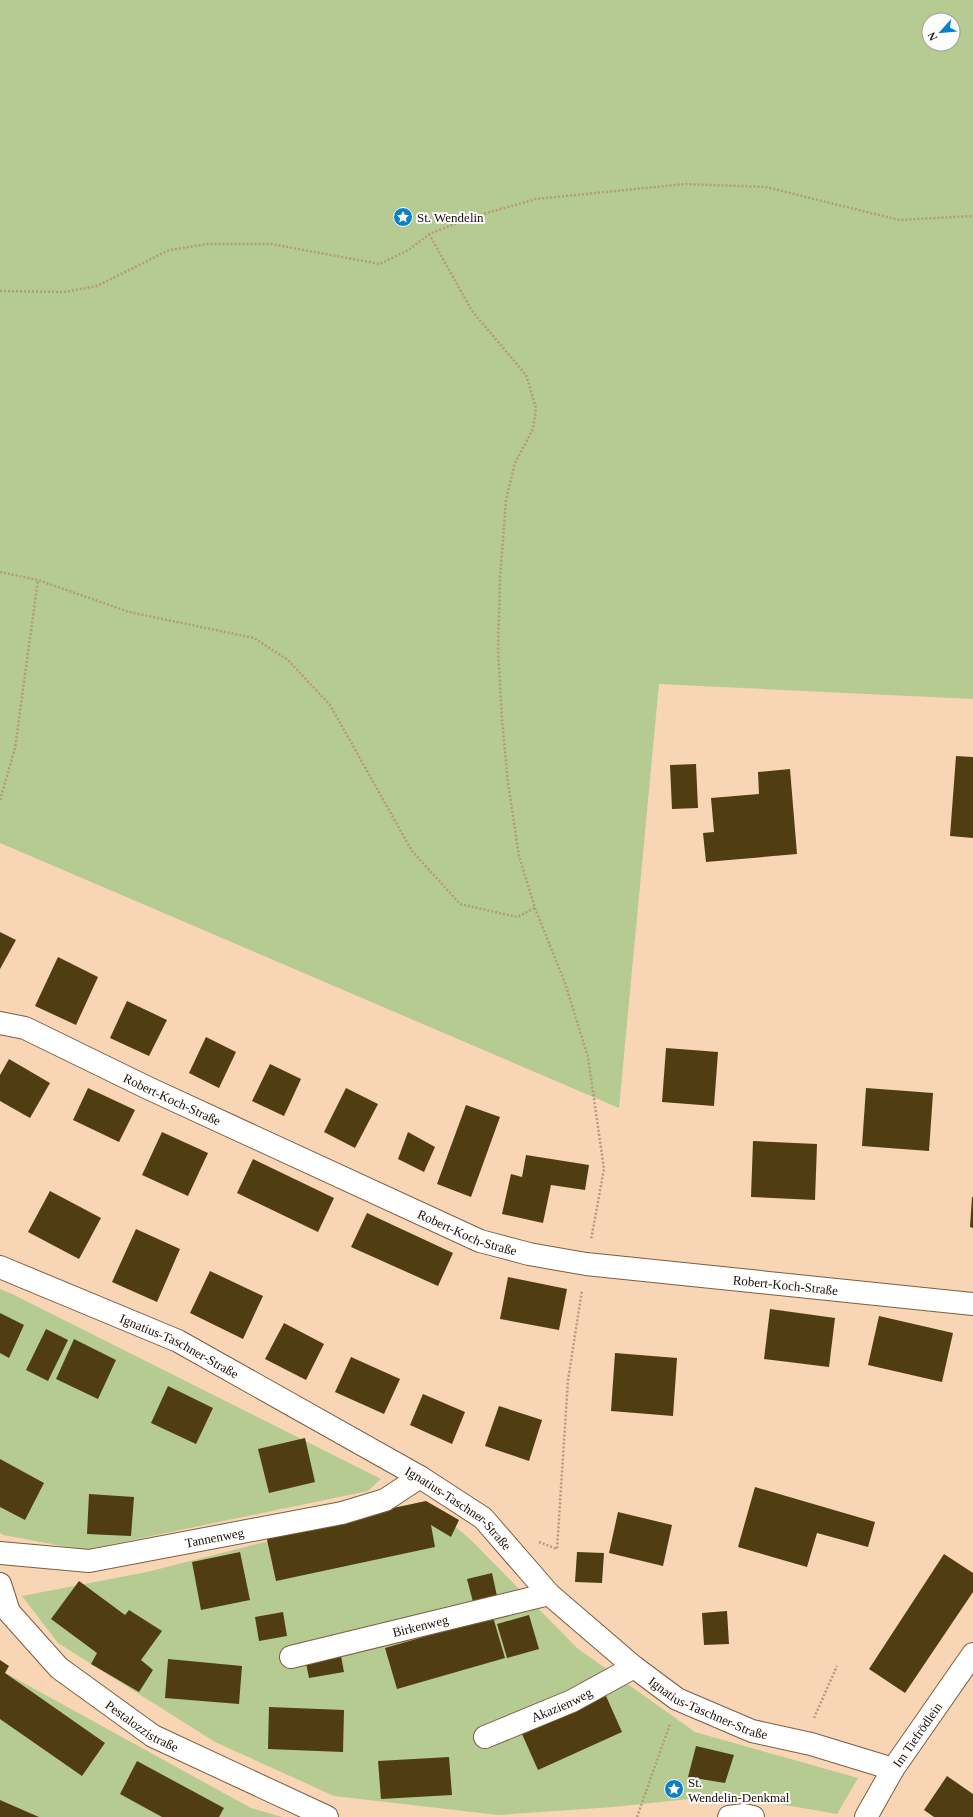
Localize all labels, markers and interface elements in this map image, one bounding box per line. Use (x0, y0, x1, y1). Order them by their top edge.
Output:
north arrow (921, 12, 961, 52)
text: N (925, 30, 939, 43)
place icon: St. Wendelin (392, 206, 414, 228)
place label: St. Wendelin (417, 210, 484, 225)
street label: Robert-Koch-Straße (121, 1070, 223, 1128)
street label: Robert-Koch-Straße (415, 1206, 519, 1258)
street label: Robert-Koch-Straße (732, 1272, 839, 1298)
street label: Ignatius-Taschner-Straße (118, 1310, 242, 1381)
street label: Ignatius-Taschner-Straße (403, 1463, 515, 1553)
street label: Tannenweg (184, 1524, 246, 1550)
street label: Birkenweg (391, 1611, 450, 1640)
street label: Ignatius-Taschner-Straße (646, 1673, 769, 1742)
street label: Akazienweg (529, 1684, 595, 1725)
street label: Pestalozzistraße (103, 1697, 181, 1754)
street label: Im Tiefrödlein (889, 1699, 945, 1770)
place label: St. Wendelin-Denkmal (688, 1775, 790, 1805)
place icon: St. Wendelin-Denkmal (663, 1778, 685, 1800)

